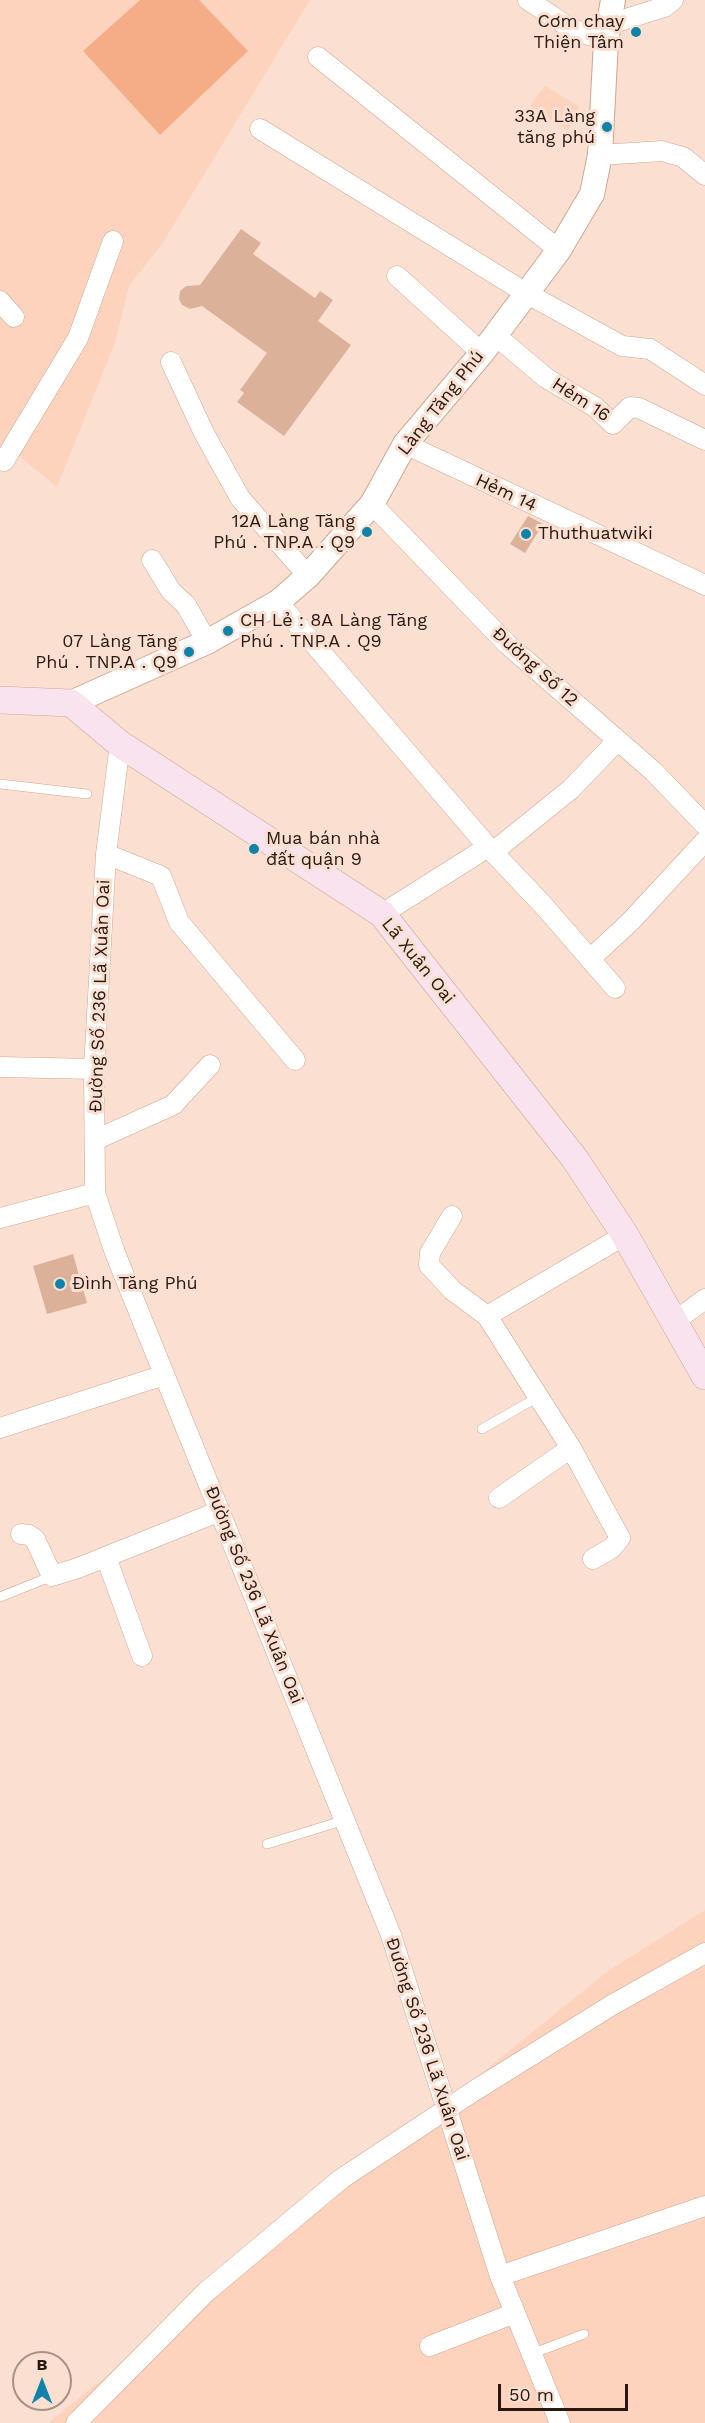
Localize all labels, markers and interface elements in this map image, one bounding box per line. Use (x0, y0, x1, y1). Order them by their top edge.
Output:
place label: Cơm chay Thiện Tâm (533, 11, 624, 54)
marker: Cơm chay Thiện Tâm (629, 25, 643, 39)
place label: 33A Làng tăng phú (514, 106, 595, 148)
marker: 33A Làng tăng phú (600, 120, 614, 134)
street label: Làng Tăng Phú (393, 346, 489, 460)
street label: Hẻm 16 (548, 373, 614, 427)
street label: Hẻm 14 (472, 470, 540, 516)
place label: 12A Làng Tăng Phú . TNP.A . Q9 (213, 511, 355, 554)
place label: Thuthuatwiki (538, 523, 653, 545)
marker: 12A Làng Tăng Phú . TNP.A . Q9 (360, 525, 374, 539)
marker: Thuthuatwiki (519, 527, 533, 541)
place label: CH Lẻ : 8A Làng Tăng Phú . TNP.A . Q9 (240, 610, 427, 652)
street label: Đường Số 12 (488, 623, 582, 711)
marker: CH Lẻ : 8A Làng Tăng Phú . TNP.A . Q9 (221, 624, 235, 638)
place label: 07 Làng Tăng Phú . TNP.A . Q9 (35, 631, 177, 674)
marker: 07 Làng Tăng Phú . TNP.A . Q9 (182, 645, 196, 659)
place label: Mua bán nhà đất quận 9 (266, 828, 380, 870)
marker: Mua bán nhà đất quận 9 (247, 842, 261, 856)
street label: Đường Số 236 Lã Xuân Oai (85, 879, 115, 1113)
street label: Lã Xuân Oai (377, 914, 459, 1008)
place label: Đình Tăng Phú (72, 1273, 198, 1295)
marker: Đình Tăng Phú (53, 1277, 67, 1291)
street label: Đường Số 236 Lã Xuân Oai (200, 1483, 308, 1707)
street label: Đường Số 236 Lã Xuân Oai (381, 1935, 473, 2163)
north arrow (12, 2351, 72, 2411)
text: B (37, 2355, 47, 2374)
scale bar (501, 2372, 632, 2410)
text: 50 m (509, 2384, 554, 2405)

